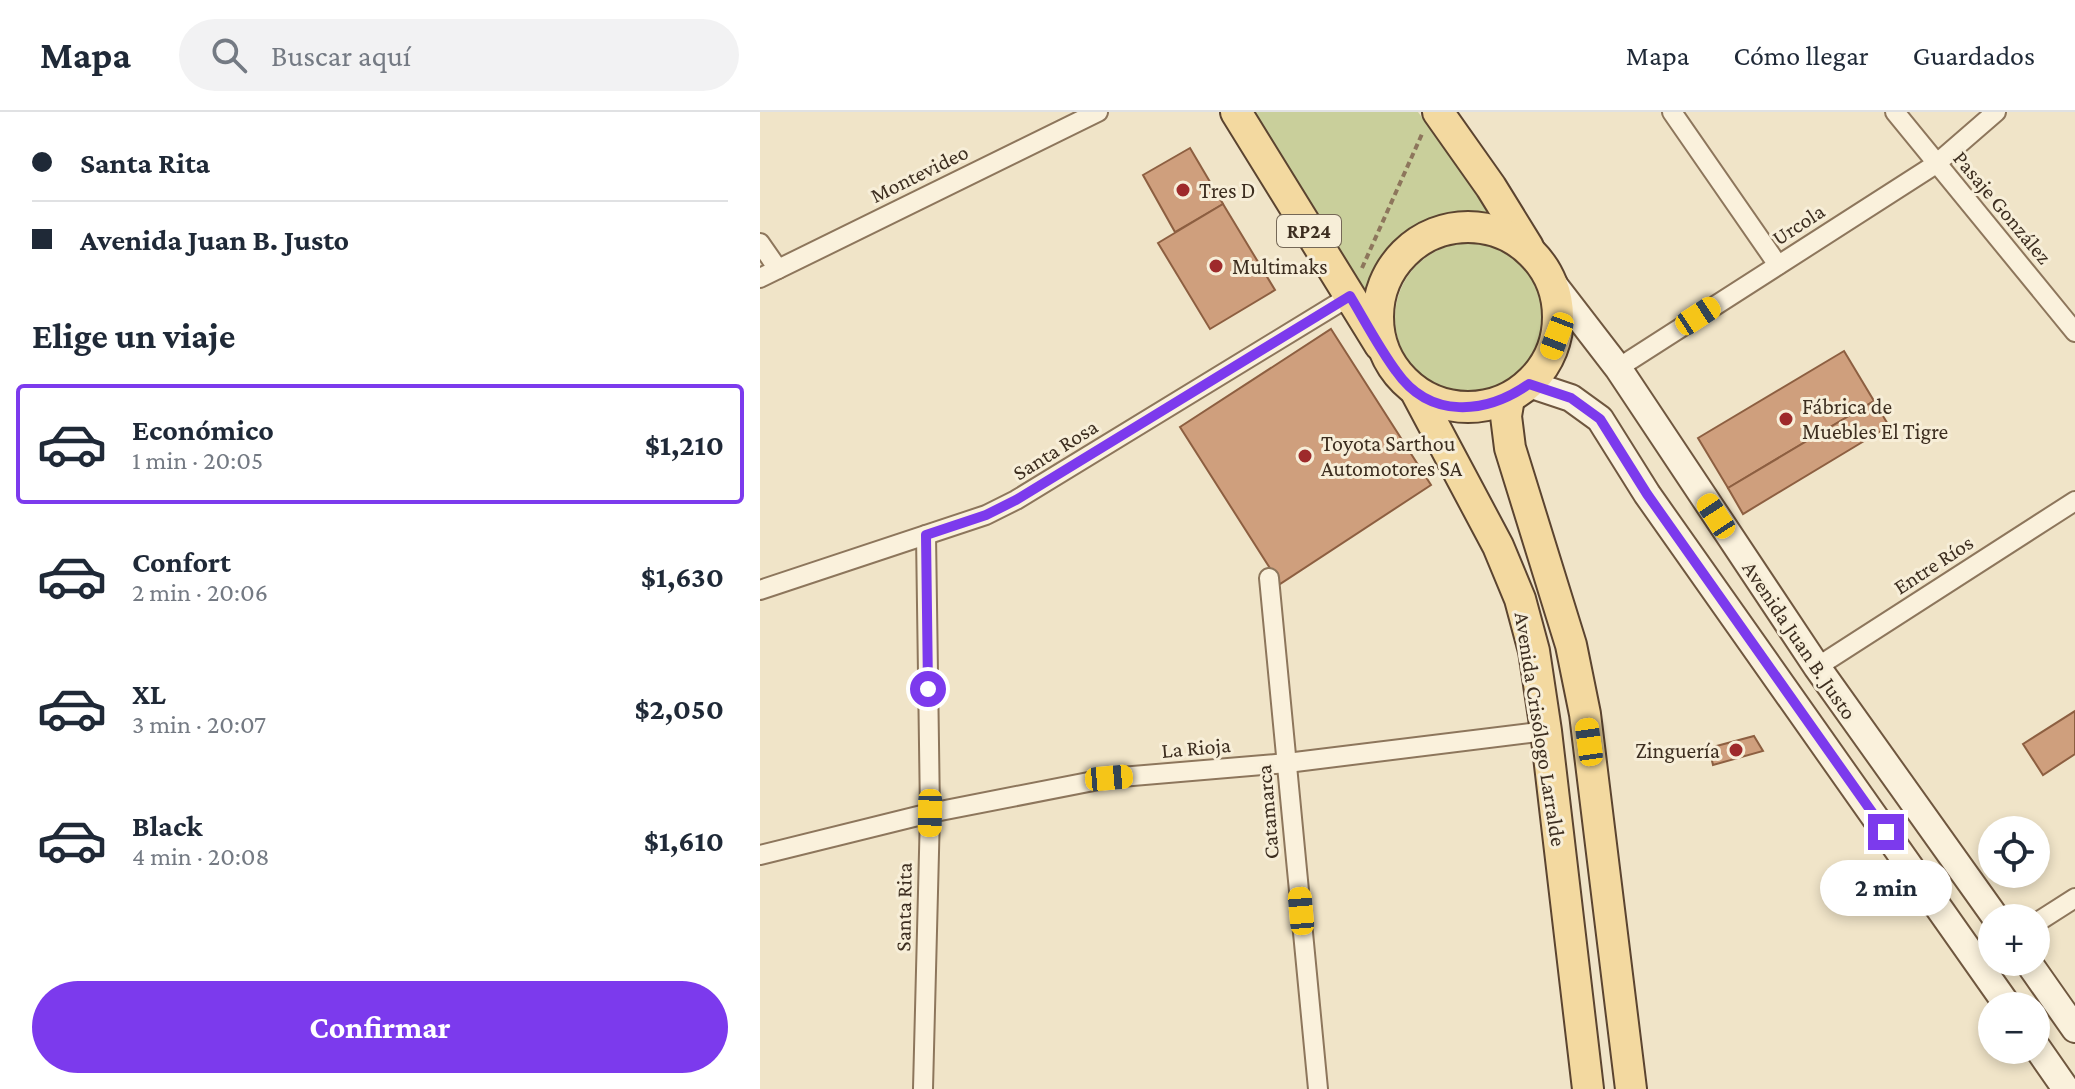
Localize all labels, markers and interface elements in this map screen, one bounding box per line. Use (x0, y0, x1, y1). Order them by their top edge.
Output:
search box (179, 19, 739, 91)
icon: search (207, 33, 251, 77)
text: Mapa (40, 34, 131, 76)
text: Buscar aquí (271, 39, 411, 72)
text: Mapa (1626, 40, 1690, 71)
text: Cómo llegar (1734, 40, 1869, 71)
text: Guardados (1913, 40, 2035, 71)
street label: Montevideo (866, 139, 972, 208)
text: Santa Rita (80, 146, 210, 179)
street label: Pasaje González (1948, 146, 2057, 269)
place label: Tres D (1199, 178, 1255, 203)
marker: Tres D (1174, 181, 1192, 199)
street label: Urcola (1767, 198, 1829, 251)
road number: RP24 (1277, 215, 1341, 247)
text: Avenida Juan B. Justo (80, 223, 349, 256)
place label: Multimaks (1232, 254, 1328, 279)
marker: Multimaks (1207, 257, 1225, 275)
car (1671, 293, 1725, 339)
car (1537, 309, 1577, 363)
text: Elige un viaje (32, 316, 235, 356)
place label: Fábrica de Muebles El Tigre (1802, 394, 1948, 444)
icon: car (36, 408, 108, 480)
marker: Fábrica de Muebles El Tigre (1777, 410, 1795, 428)
text: Económico (132, 413, 274, 446)
street label: Santa Rosa (1008, 414, 1102, 485)
text: $1,210 (645, 428, 724, 461)
place label: Toyota Sarthou Automotores SA (1321, 431, 1463, 481)
text: 1 min · 20:05 (132, 446, 263, 475)
marker: Toyota Sarthou Automotores SA (1296, 447, 1314, 465)
car (1693, 489, 1739, 543)
street label: Entre Ríos (1889, 530, 1978, 599)
icon: car (36, 540, 108, 612)
text: Confort (132, 545, 231, 578)
street label: Avenida Juan B. Justo (1737, 556, 1862, 724)
text: $1,630 (641, 560, 724, 593)
text: 2 min · 20:06 (132, 578, 268, 607)
street label: Avenida Crisólogo Larralde (1510, 610, 1571, 848)
route start (910, 671, 946, 707)
icon: car (36, 672, 108, 744)
text: XL (132, 677, 166, 710)
text: $2,050 (634, 692, 724, 725)
text: 3 min · 20:07 (132, 710, 266, 739)
car (1574, 717, 1604, 767)
street label: La Rioja (1160, 732, 1232, 763)
place label: Zinguería (1635, 738, 1720, 763)
marker: Zinguería (1727, 741, 1745, 759)
car (1084, 764, 1134, 792)
street label: Catamarca (1251, 764, 1284, 860)
car (918, 789, 942, 837)
icon: car (36, 804, 108, 876)
text: Black (132, 809, 203, 842)
route end (1868, 814, 1904, 850)
map controls (1978, 816, 2050, 1064)
button: locate (1978, 816, 2050, 888)
text: $1,610 (644, 824, 724, 857)
text: 4 min · 20:08 (132, 842, 270, 871)
callout: 2 min (1820, 860, 1952, 916)
street label: Santa Rita (890, 862, 917, 952)
text: 2 min (1855, 873, 1917, 902)
car (1287, 886, 1315, 936)
button: + (1978, 904, 2050, 976)
button: Confirmar (32, 981, 728, 1073)
button: − (1978, 992, 2050, 1064)

